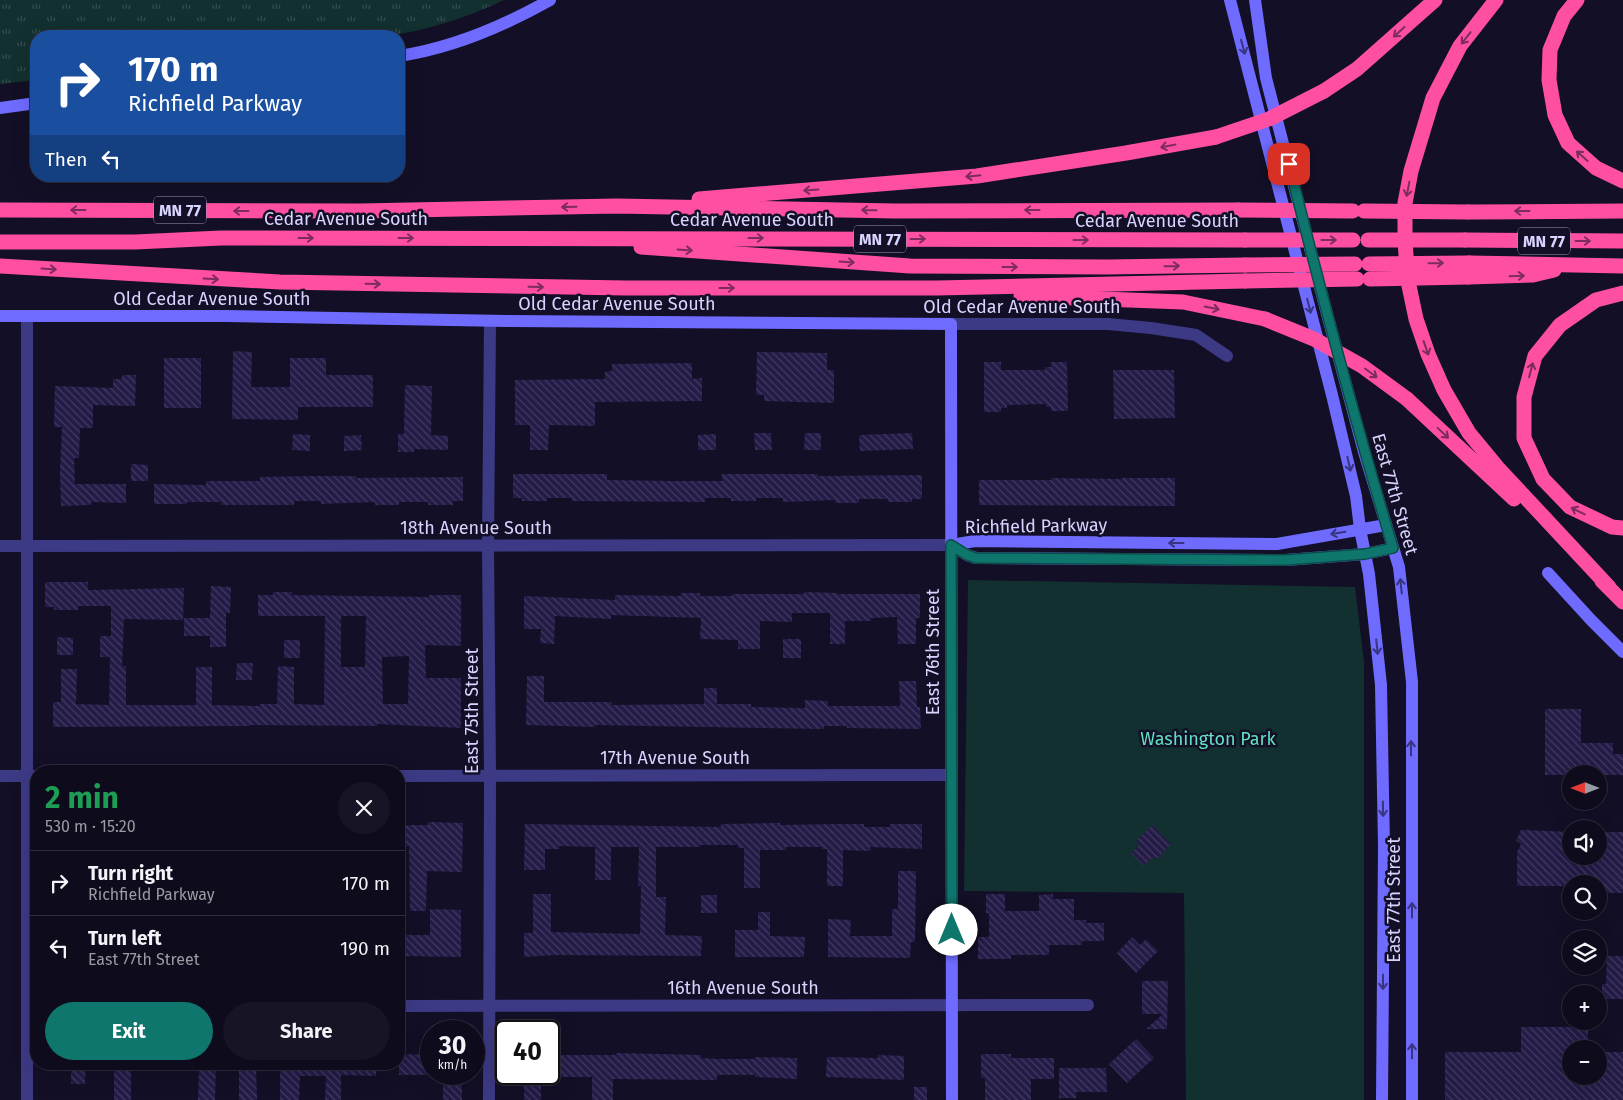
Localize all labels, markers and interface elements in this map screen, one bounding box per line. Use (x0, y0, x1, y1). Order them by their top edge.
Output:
one-way arrow (1392, 27, 1405, 38)
one-way arrow (1461, 32, 1472, 45)
one-way arrow (1238, 39, 1248, 55)
text: 170 m (128, 48, 219, 90)
icon: right (45, 50, 110, 115)
text: Richfield Parkway (128, 90, 302, 117)
one-way arrow (1160, 141, 1176, 151)
pin (1268, 143, 1310, 185)
icon: left (97, 145, 125, 173)
text: Then (45, 148, 87, 171)
icon: arrive (1275, 150, 1303, 178)
one-way arrow (1575, 150, 1588, 161)
one-way arrow (965, 171, 981, 181)
one-way arrow (1402, 180, 1412, 196)
one-way arrow (803, 186, 819, 195)
road number: MN 77 (154, 196, 206, 224)
one-way arrow (561, 202, 577, 212)
one-way arrow (71, 205, 87, 215)
one-way arrow (861, 205, 878, 215)
one-way arrow (1024, 205, 1040, 215)
one-way arrow (233, 206, 250, 216)
one-way arrow (1514, 206, 1530, 216)
street label: Cedar Avenue South (264, 208, 428, 230)
street label: Cedar Avenue South (670, 209, 834, 231)
street label: Cedar Avenue South (1075, 210, 1239, 232)
road number: MN 77 (854, 225, 906, 252)
road number: MN 77 (1518, 228, 1570, 255)
one-way arrow (298, 233, 314, 243)
one-way arrow (398, 233, 414, 243)
one-way arrow (747, 233, 763, 243)
one-way arrow (910, 234, 926, 244)
one-way arrow (1072, 235, 1088, 244)
one-way arrow (1320, 235, 1337, 245)
one-way arrow (1575, 236, 1591, 246)
one-way arrow (677, 246, 693, 255)
one-way arrow (839, 257, 855, 266)
one-way arrow (1427, 258, 1443, 268)
one-way arrow (1001, 262, 1017, 272)
one-way arrow (1164, 262, 1180, 271)
one-way arrow (40, 265, 56, 274)
one-way arrow (1508, 271, 1525, 281)
one-way arrow (202, 274, 219, 284)
one-way arrow (365, 279, 381, 289)
one-way arrow (527, 282, 543, 292)
one-way arrow (719, 283, 735, 293)
street label: Old Cedar Avenue South (113, 288, 311, 310)
street label: Old Cedar Avenue South (518, 293, 716, 315)
street label: Old Cedar Avenue South (923, 296, 1121, 318)
one-way arrow (1305, 298, 1314, 314)
one-way arrow (1204, 304, 1220, 313)
one-way arrow (1422, 340, 1432, 356)
one-way arrow (1527, 362, 1536, 378)
one-way arrow (1364, 368, 1378, 378)
one-way arrow (1436, 427, 1449, 439)
street label: East 77th Street (1367, 431, 1423, 558)
one-way arrow (1345, 455, 1354, 471)
one-way arrow (1571, 506, 1586, 515)
street label: Richfield Parkway (965, 514, 1108, 538)
street label: 18th Avenue South (400, 517, 552, 539)
one-way arrow (1330, 528, 1346, 538)
one-way arrow (1169, 538, 1185, 548)
one-way arrow (1396, 578, 1406, 594)
street label: East 76th Street (922, 588, 944, 715)
one-way arrow (1372, 638, 1382, 654)
street label: East 75th Street (461, 648, 483, 774)
park label: Washington Park (1140, 728, 1276, 750)
one-way arrow (1406, 740, 1416, 756)
street label: 17th Avenue South (600, 747, 750, 769)
north arrow (1562, 765, 1608, 810)
map controls (1562, 765, 1607, 1085)
text: 2 min (45, 780, 119, 816)
button: close (338, 782, 390, 834)
one-way arrow (1378, 800, 1388, 817)
text: 530 m · 15:20 (45, 817, 136, 836)
button: sound (1562, 820, 1607, 865)
street label: East 77th Street (1383, 837, 1405, 963)
text: Turn right (88, 862, 173, 885)
icon: right (45, 869, 73, 897)
text: 170 m (342, 872, 390, 895)
button: search (1562, 875, 1607, 920)
text: Richfield Parkway (88, 885, 215, 904)
position arrow (925, 903, 977, 955)
one-way arrow (1407, 903, 1417, 919)
text: Turn left (88, 927, 162, 950)
button: layers (1562, 930, 1607, 975)
icon: left (45, 934, 73, 962)
text: 190 m (340, 937, 390, 960)
text: East 77th Street (88, 950, 199, 969)
one-way arrow (1378, 974, 1388, 990)
street label: 16th Avenue South (667, 977, 819, 999)
button: + (1562, 985, 1607, 1030)
button: Exit (45, 1002, 213, 1060)
button: Share (223, 1002, 390, 1060)
speed limit sign: 40 (495, 1020, 560, 1085)
text: 30 (439, 1031, 466, 1061)
button: − (1562, 1040, 1607, 1085)
one-way arrow (1407, 1044, 1417, 1060)
text: km/h (438, 1058, 467, 1072)

